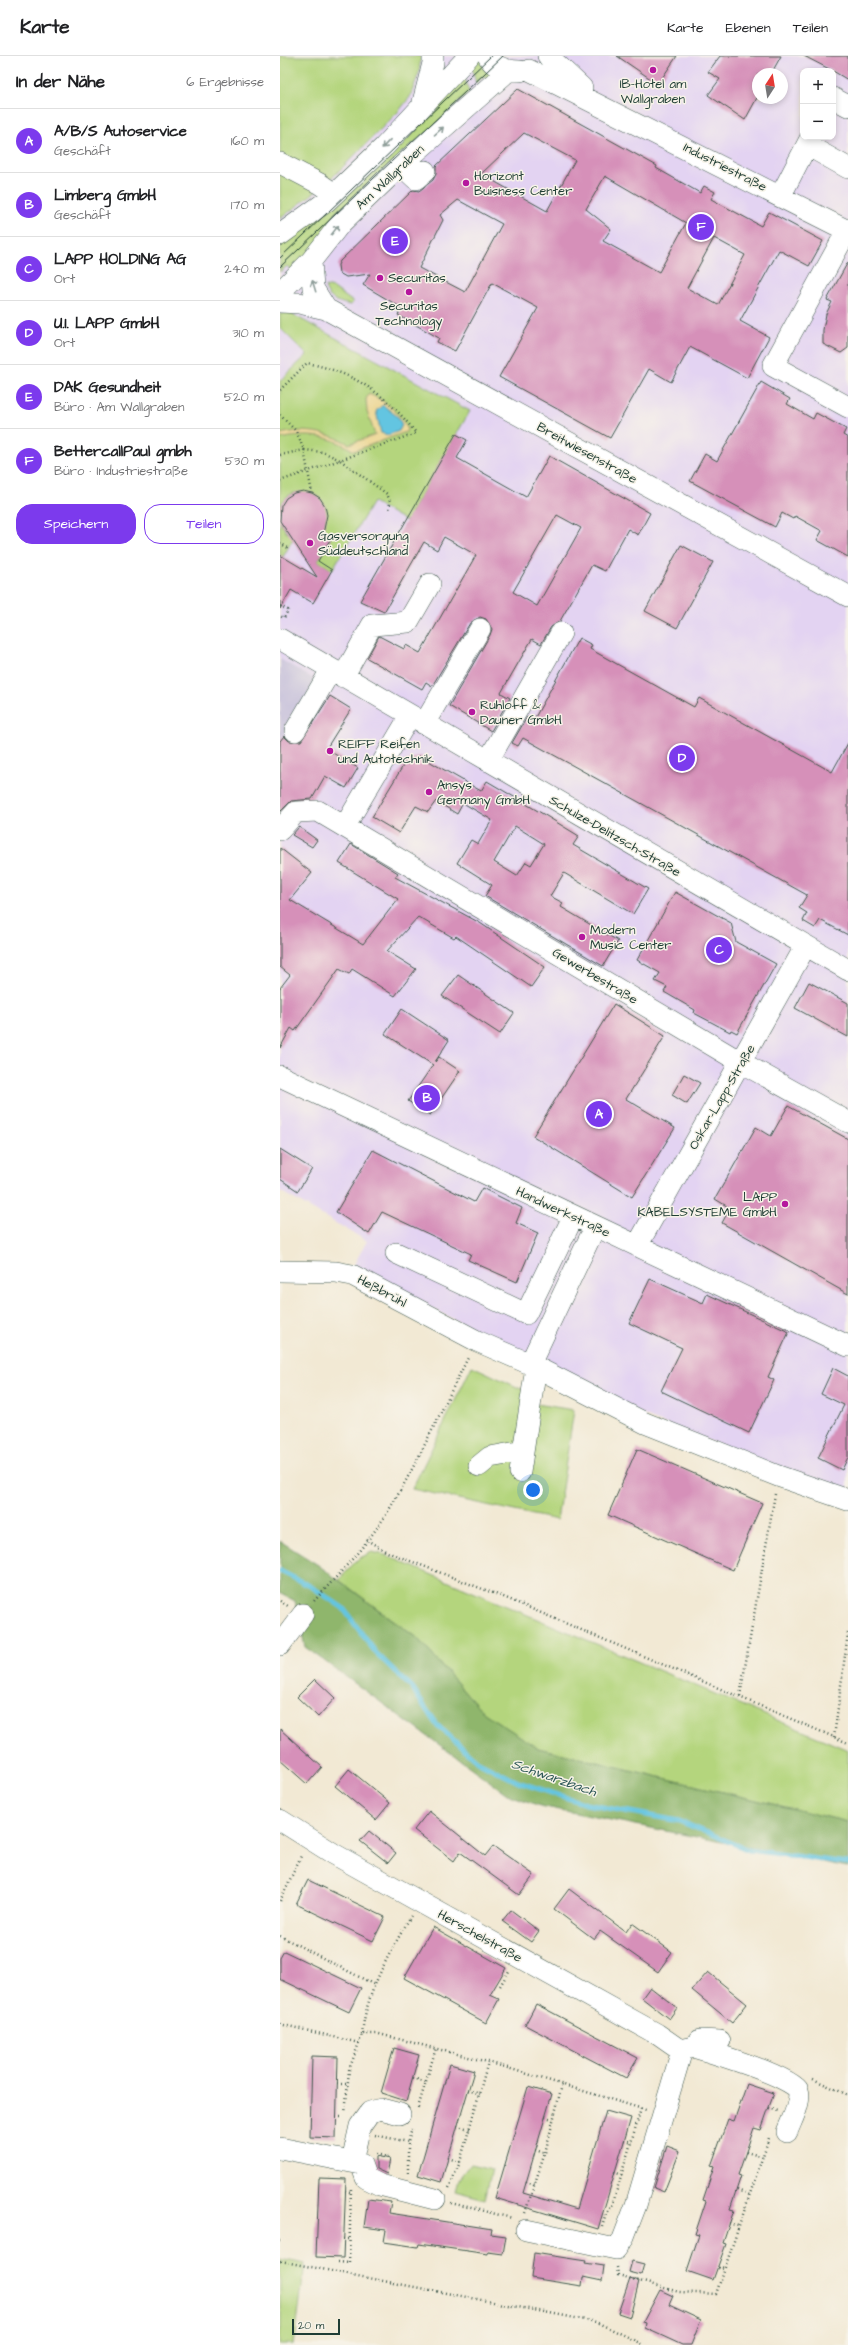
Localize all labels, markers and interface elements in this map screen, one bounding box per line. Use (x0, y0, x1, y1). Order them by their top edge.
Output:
text: Karte (20, 14, 70, 41)
text: Karte (667, 18, 704, 38)
text: Ebenen (726, 18, 771, 38)
text: Teilen (793, 18, 828, 38)
marker: IB-Hotel am Wallgraben (648, 65, 658, 75)
north arrow (752, 68, 788, 104)
map controls (800, 68, 836, 140)
button: + (800, 68, 836, 104)
text: In der Nähe (16, 70, 105, 94)
text: 6 Ergebnisse (186, 73, 264, 91)
place label: IB-Hotel am Wallgraben (620, 75, 687, 109)
button: − (800, 104, 836, 140)
text: A/B/S Autoservice (54, 121, 187, 142)
one-way arrow (434, 126, 444, 136)
text: A (25, 132, 33, 150)
text: 160 m (231, 132, 264, 150)
street label: Industriestraße (680, 138, 770, 196)
one-way arrow (382, 139, 391, 149)
street label: Am Wallgraben (352, 140, 429, 214)
text: Geschäft (54, 142, 111, 160)
place label: Horizont Buisness Center (474, 167, 572, 200)
marker: Horizont Buisness Center (461, 178, 471, 188)
text: Limberg GmbH (54, 185, 156, 206)
text: B (24, 196, 34, 214)
text: 170 m (231, 196, 264, 214)
text: Geschäft (54, 206, 111, 224)
pin: F (688, 212, 714, 242)
one-way arrow (331, 225, 339, 236)
pin: E (382, 226, 408, 256)
text: LAPP HOLDING AG (54, 249, 186, 270)
text: C (24, 260, 34, 278)
text: 240 m (224, 260, 264, 278)
place label: Securitas (388, 269, 446, 287)
text: Ort (54, 270, 75, 288)
marker: Securitas (375, 273, 385, 283)
one-way arrow (310, 280, 317, 293)
marker: Securitas Technology (404, 287, 414, 297)
place label: Securitas Technology (376, 297, 442, 331)
text: U.I. LAPP GmbH (54, 313, 160, 334)
text: D (25, 324, 33, 342)
text: 310 m (232, 324, 264, 342)
text: Ort (54, 334, 75, 352)
text: DAK Gesundheit (54, 377, 161, 398)
text: E (25, 388, 33, 406)
text: 520 m (224, 388, 264, 406)
text: Büro · Am Wallgraben (54, 398, 184, 416)
street label: Breitwiesenstraße (534, 418, 640, 488)
text: BettercallPaul gmbh (54, 441, 192, 462)
text: F (24, 452, 34, 470)
text: 530 m (225, 452, 264, 470)
text: Büro · Industriestraße (54, 462, 188, 480)
button: Speichern (16, 504, 136, 544)
button: Teilen (144, 504, 264, 544)
place label: Gasversorgung Süddeutschland (318, 527, 409, 560)
marker: Gasversorgung Süddeutschland (305, 538, 315, 548)
place label: Ruhloff & Dauner GmbH (480, 696, 562, 729)
marker: Ruhloff & Dauner GmbH (467, 707, 477, 717)
place label: REIFF Reifen und Autotechnik (338, 735, 434, 768)
pin: D (669, 743, 695, 773)
marker: REIFF Reifen und Autotechnik (325, 746, 335, 756)
place label: Ansys Germany GmbH (437, 776, 530, 810)
marker: Ansys Germany GmbH (424, 787, 434, 797)
street label: Schulze-Delitzsch-Straße (546, 791, 684, 881)
place label: Modern Music Center (590, 921, 671, 954)
marker: Modern Music Center (577, 932, 587, 942)
pin: C (706, 935, 732, 965)
street label: Gewerbestraße (549, 943, 641, 1009)
street label: Oskar-Lapp-Straße (684, 1041, 760, 1153)
pin: B (414, 1083, 440, 1113)
pin: A (586, 1099, 612, 1129)
street label: Handwerkstraße (513, 1182, 613, 1242)
place label: LAPP KABELSYSTEME GmbH (637, 1188, 778, 1221)
marker: LAPP KABELSYSTEME GmbH (780, 1199, 790, 1209)
street label: Heßbrühl (354, 1270, 410, 1312)
your location (523, 1480, 543, 1500)
water label: Schwarzbach (509, 1754, 600, 1802)
street label: Herschelstraße (434, 1905, 526, 1967)
scale bar (292, 2317, 340, 2336)
text: 20 m (298, 2318, 324, 2333)

